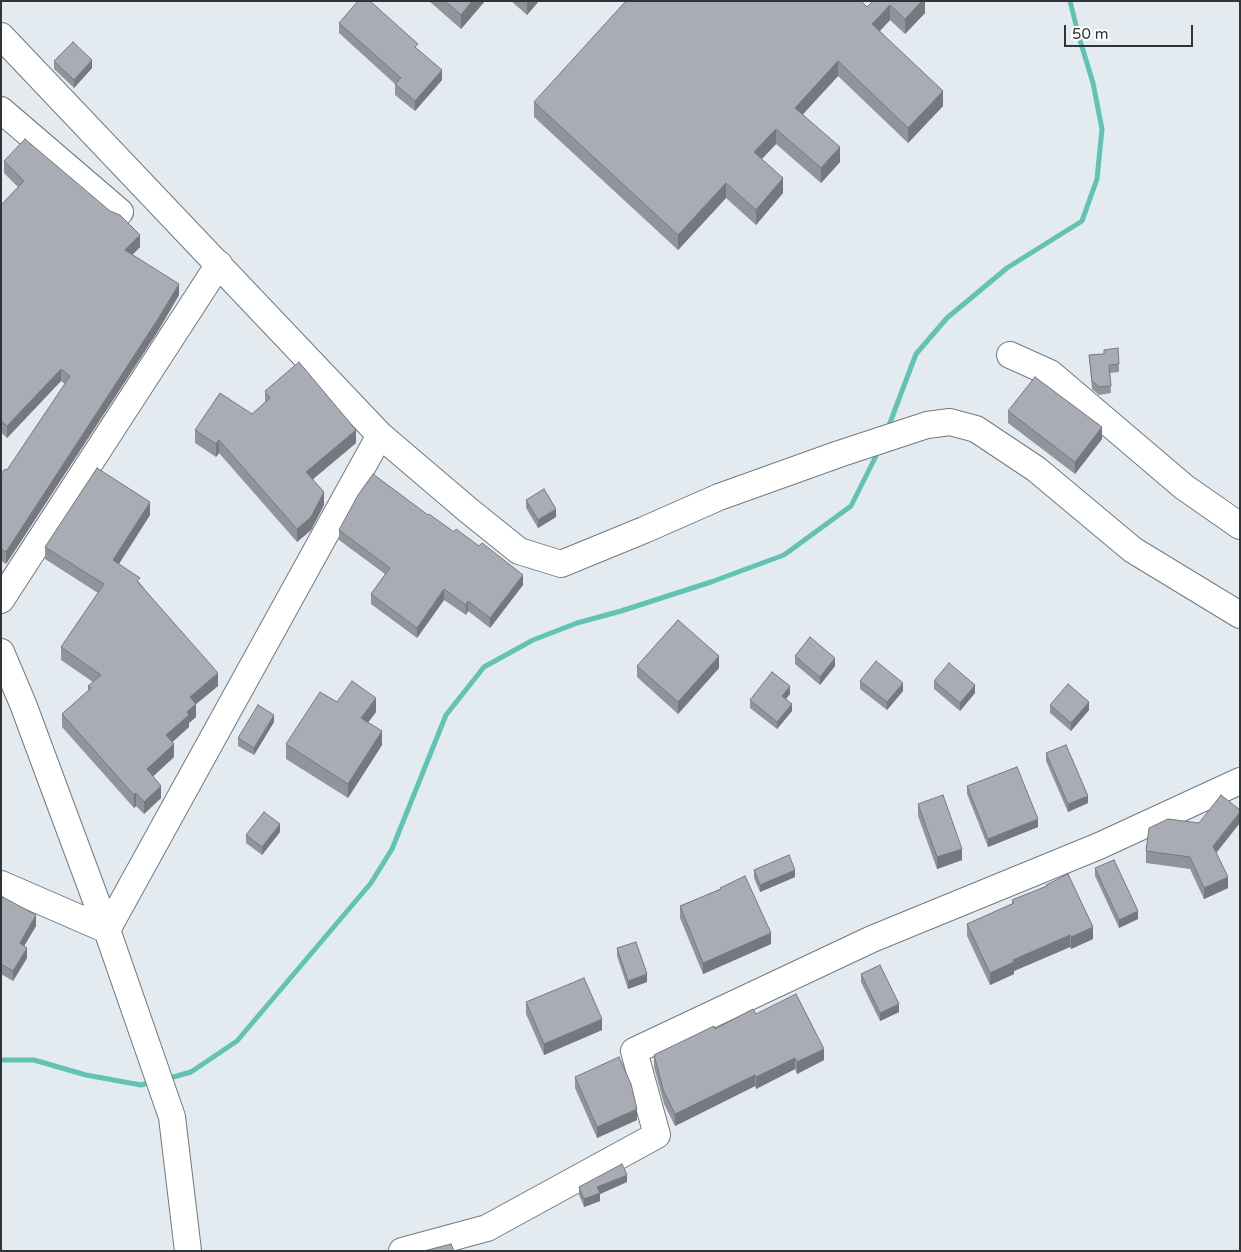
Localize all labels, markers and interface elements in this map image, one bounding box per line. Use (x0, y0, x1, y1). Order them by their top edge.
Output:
scale bar (1066, 15, 1195, 47)
text: 50 m (1072, 25, 1109, 43)

